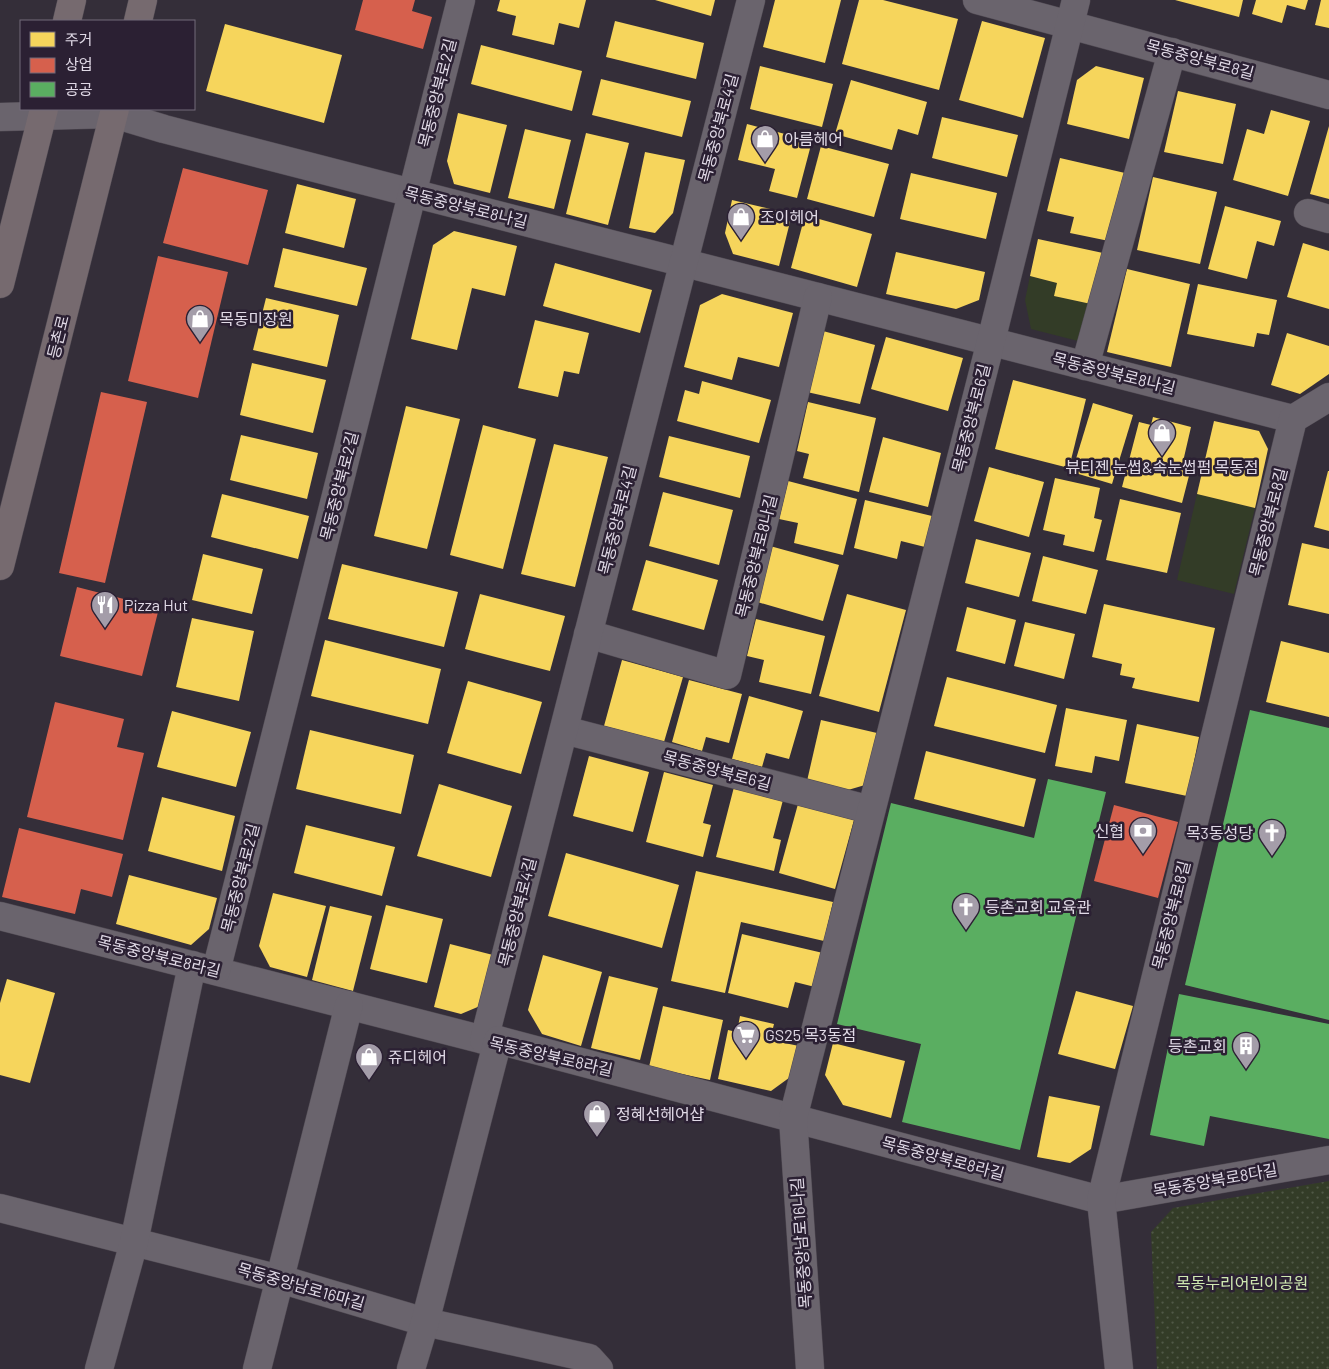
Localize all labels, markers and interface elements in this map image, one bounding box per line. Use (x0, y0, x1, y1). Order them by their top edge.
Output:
legend (20, 20, 195, 110)
text: 주거 (65, 30, 93, 48)
street label: 목동중앙북로8길 (1144, 35, 1256, 82)
street label: 목동중앙북로2길 (414, 36, 459, 149)
text: 상업 (65, 55, 93, 73)
street label: 목동중앙북로4길 (694, 71, 741, 184)
text: 공공 (65, 80, 93, 98)
shop icon: 아름헤어 (750, 124, 780, 163)
place label: 아름헤어 (784, 129, 843, 148)
street label: 목동중앙북로8나길 (403, 182, 530, 231)
shop icon: 조이헤어 (726, 202, 756, 241)
place label: 조이헤어 (760, 207, 819, 226)
shop icon: 목동미장원 (185, 304, 215, 343)
place label: 목동미장원 (219, 309, 293, 328)
street label: 등촌로 (43, 313, 72, 361)
street label: 목동중앙북로8나길 (1051, 348, 1178, 397)
street label: 목동중앙북로6길 (948, 362, 993, 474)
shop icon: 뷰티젠 눈썹&속눈썹펌 목동점 (1147, 418, 1177, 457)
street label: 목동중앙북로2길 (316, 429, 361, 542)
place label: 뷰티젠 눈썹&속눈썹펌 목동점 (1065, 457, 1259, 476)
street label: 목동중앙북로4길 (594, 463, 639, 576)
street label: 목동중앙북로8길 (1245, 466, 1290, 578)
street label: 목동중앙북로8나길 (731, 492, 780, 619)
restaurant icon: Pizza Hut (90, 590, 120, 629)
place label: Pizza Hut (124, 595, 188, 614)
street label: 목동중앙북로6길 (661, 746, 773, 793)
bank icon: 신협 (1128, 816, 1158, 855)
church icon: 목3동성당 (1257, 818, 1287, 857)
street label: 목동중앙북로2길 (217, 821, 262, 934)
place label: 신협 (1095, 821, 1124, 840)
place label: 목3동성당 (1186, 823, 1253, 842)
street label: 목동중앙북로4길 (494, 855, 539, 968)
street label: 목동중앙북로8길 (1148, 859, 1193, 971)
church icon: 등촌교회 교육관 (951, 892, 981, 931)
place label: 등촌교회 교육관 (985, 897, 1092, 916)
street label: 목동중앙북로8라길 (96, 931, 223, 980)
supermarket icon: GS25 목3동점 (731, 1020, 761, 1059)
place label: GS25 목3동점 (765, 1025, 857, 1044)
building icon: 등촌교회 (1231, 1031, 1261, 1070)
street label: 목동중앙북로8라길 (488, 1032, 615, 1079)
place label: 등촌교회 (1168, 1036, 1227, 1055)
shop icon: 쥬디헤어 (354, 1042, 384, 1081)
place label: 쥬디헤어 (388, 1047, 447, 1066)
shop icon: 정혜선헤어샵 (582, 1099, 612, 1138)
place label: 정혜선헤어샵 (616, 1104, 705, 1123)
street label: 목동중앙북로8라길 (880, 1132, 1006, 1183)
street label: 목동중앙북로8다길 (1151, 1159, 1279, 1200)
street label: 목동중앙남로16나길 (786, 1177, 815, 1309)
street label: 목동중앙남로16마길 (235, 1258, 367, 1313)
park label: 목동누리어린이공원 (1176, 1273, 1308, 1292)

